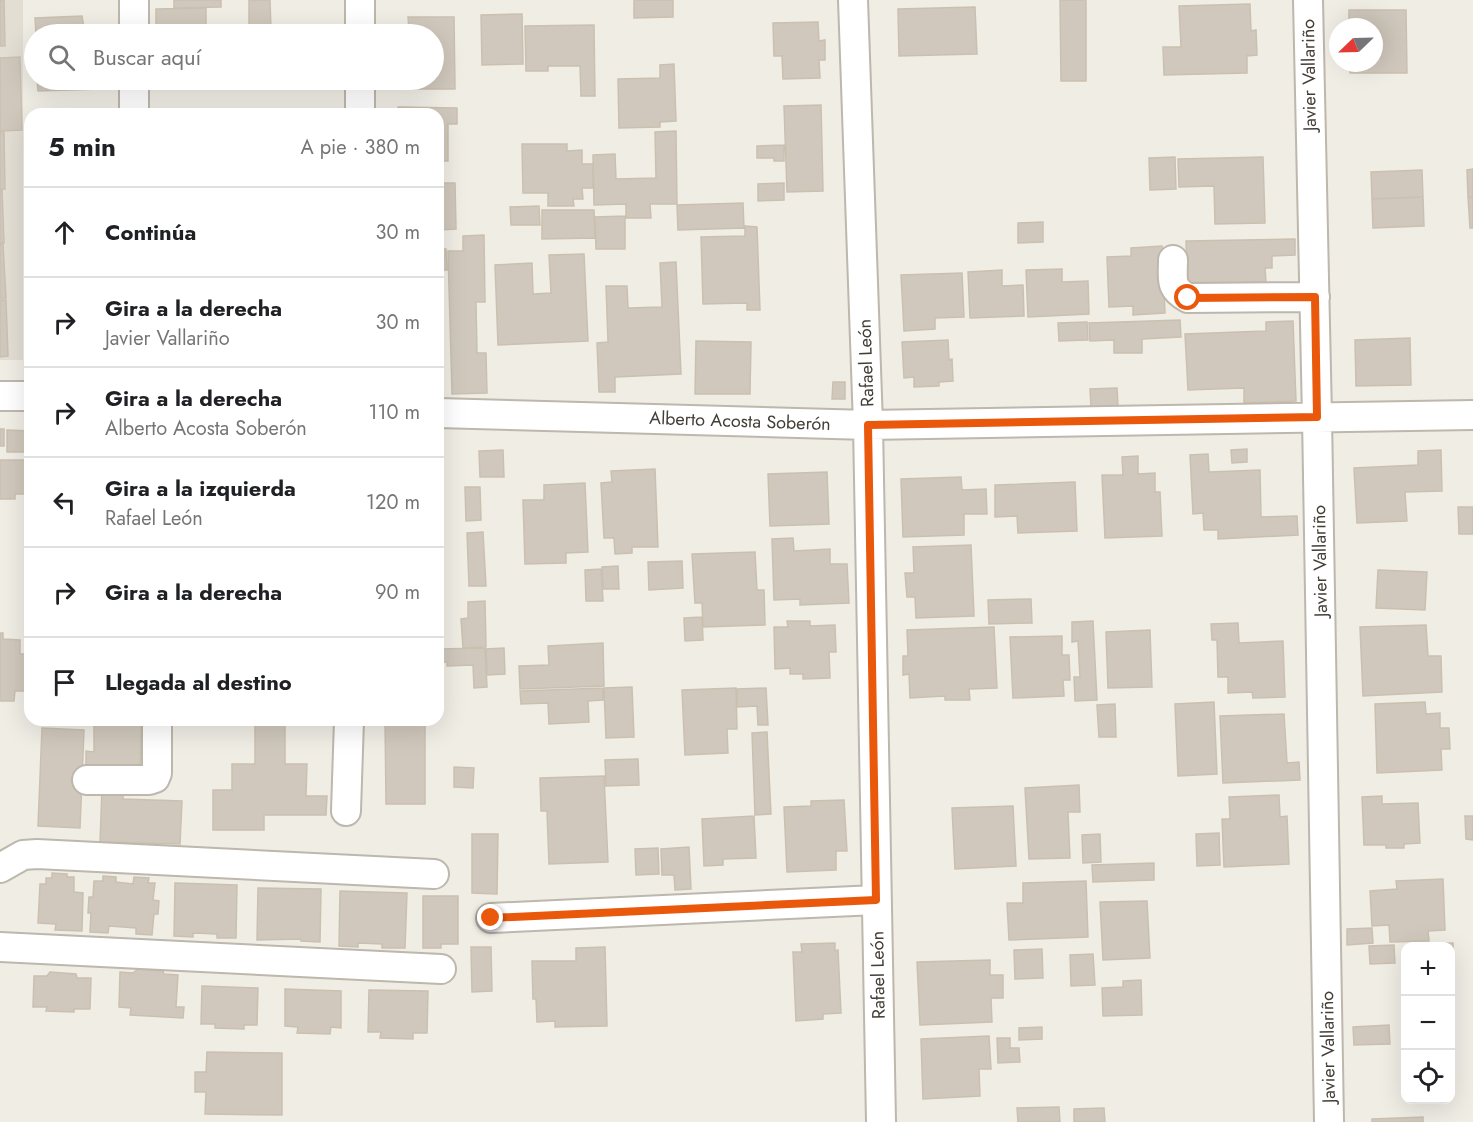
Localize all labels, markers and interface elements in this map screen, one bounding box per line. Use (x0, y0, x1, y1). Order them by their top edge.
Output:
north arrow (1329, 18, 1383, 72)
street label: Javier Vallariño (1295, 19, 1323, 133)
search box (24, 24, 444, 90)
icon: search (45, 41, 78, 74)
text: Buscar aquí (93, 41, 201, 73)
text: 5 min (48, 128, 116, 166)
text: A pie · 380 m (300, 133, 420, 162)
icon: ahead (48, 216, 81, 249)
text: Continúa (105, 216, 196, 248)
text: 30 m (375, 218, 420, 247)
route start (1174, 284, 1200, 310)
text: Gira a la derecha (105, 292, 282, 324)
icon: right (48, 306, 81, 339)
text: 30 m (375, 308, 420, 337)
street label: Rafael León (851, 319, 881, 407)
text: Javier Vallariño (105, 324, 230, 353)
text: Gira a la derecha (105, 382, 282, 414)
icon: right (48, 396, 81, 429)
text: 110 m (368, 398, 420, 427)
street label: Alberto Acosta Soberón (649, 405, 831, 437)
text: Alberto Acosta Soberón (105, 414, 307, 443)
text: Gira a la izquierda (105, 472, 296, 504)
icon: left (48, 486, 81, 519)
text: 120 m (366, 488, 420, 517)
text: Rafael León (105, 504, 203, 533)
street label: Javier Vallariño (1306, 505, 1334, 619)
icon: right (48, 576, 81, 609)
text: Gira a la derecha (105, 576, 282, 608)
text: 90 m (375, 578, 420, 607)
icon: arrive (48, 666, 81, 699)
text: Llegada al destino (105, 666, 292, 698)
route end (477, 904, 503, 930)
street label: Rafael León (864, 931, 892, 1019)
map controls (1401, 942, 1455, 1104)
button: + (1401, 942, 1455, 996)
street label: Javier Vallariño (1314, 991, 1342, 1105)
button: − (1401, 996, 1455, 1050)
button: locate (1401, 1050, 1455, 1104)

